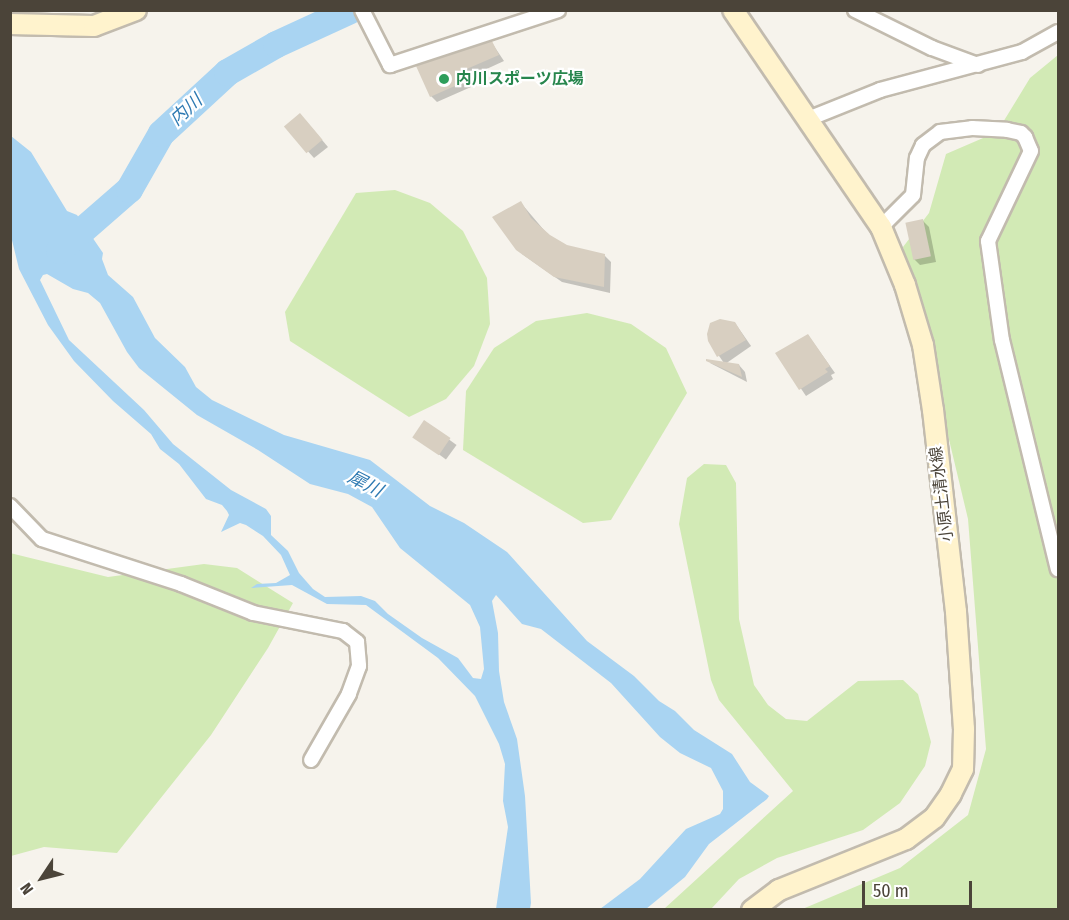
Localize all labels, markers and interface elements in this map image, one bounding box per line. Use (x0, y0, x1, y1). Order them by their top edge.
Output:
place label: 内川スポーツ広場 (456, 69, 584, 89)
marker: 内川スポーツ広場 (437, 72, 451, 86)
water label: 内川 (165, 90, 207, 130)
street label: 小原土清水線 (927, 445, 957, 543)
water label: 犀川 (344, 466, 386, 502)
north arrow (12, 848, 72, 908)
scale bar (865, 869, 974, 907)
text: N (16, 879, 37, 898)
text: 50 m (873, 880, 909, 902)

